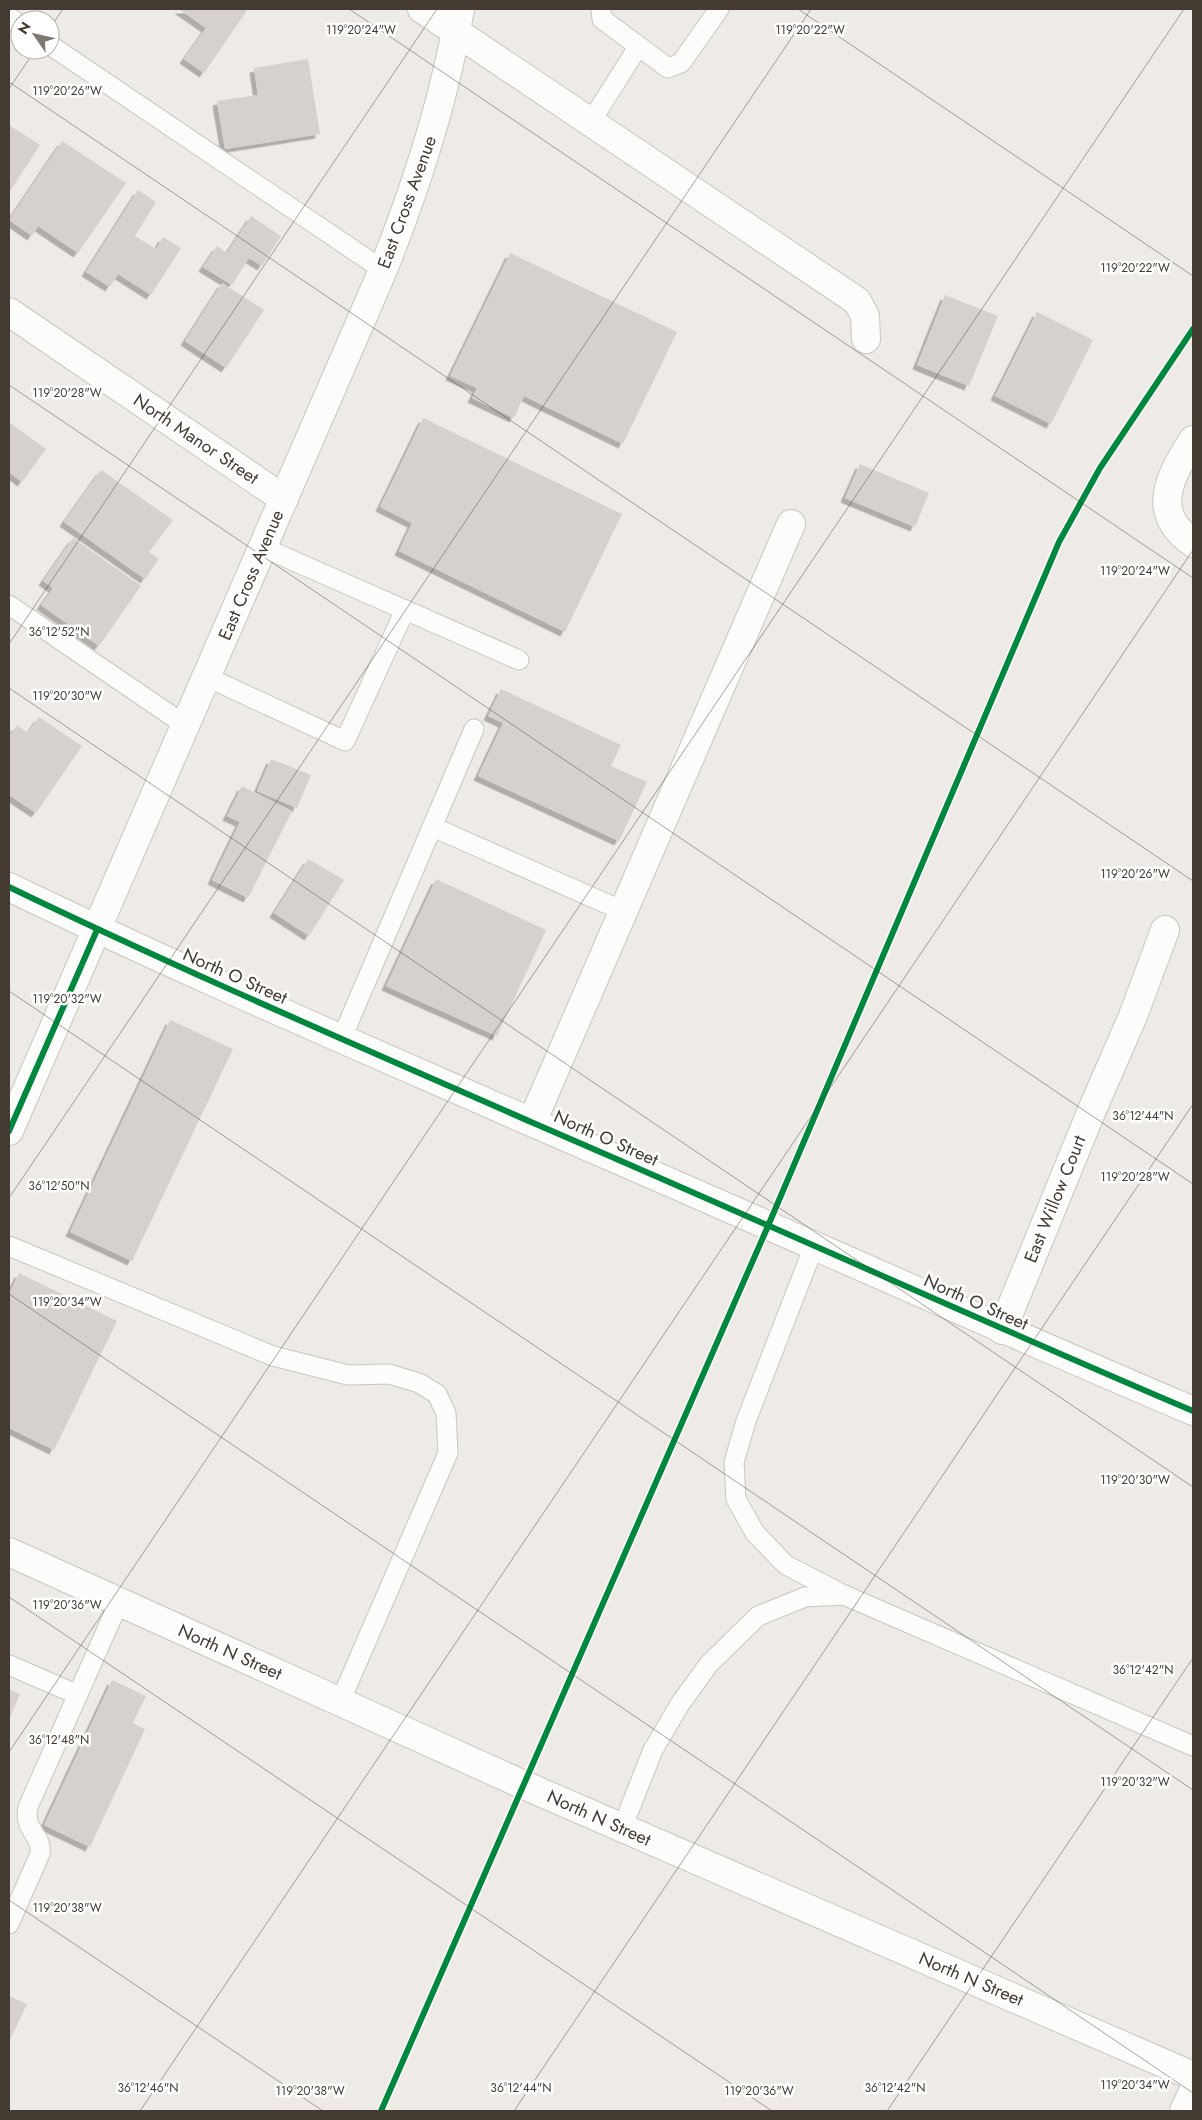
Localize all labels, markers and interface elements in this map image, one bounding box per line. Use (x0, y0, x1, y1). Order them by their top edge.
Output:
north arrow (10, 10, 60, 60)
text: N (13, 18, 36, 38)
text: 119°20'24"W (326, 21, 396, 39)
text: 119°20'22"W (775, 21, 845, 39)
text: 119°20'26"W (32, 82, 102, 100)
street label: East Cross Avenue (371, 132, 443, 272)
text: 119°20'22"W (1100, 259, 1170, 277)
text: 119°20'28"W (32, 384, 102, 402)
street label: North Manor Street (128, 387, 264, 491)
street label: East Cross Avenue (212, 506, 290, 644)
text: 119°20'24"W (1100, 562, 1170, 580)
text: 36°12'52"N (29, 623, 89, 641)
text: 119°20'30"W (32, 687, 102, 705)
text: 119°20'26"W (1100, 865, 1170, 883)
street label: North O Street (179, 941, 292, 1011)
text: 119°20'32"W (32, 990, 102, 1008)
street label: North O Street (550, 1103, 663, 1173)
text: 36°12'44"N (1112, 1107, 1174, 1125)
street label: East Willow Court (1018, 1131, 1093, 1267)
text: 119°20'28"W (1100, 1168, 1170, 1186)
text: 36°12'50"N (28, 1177, 90, 1195)
street label: North O Street (920, 1267, 1033, 1337)
text: 119°20'34"W (32, 1293, 102, 1311)
text: 119°20'30"W (1100, 1471, 1170, 1489)
text: 119°20'36"W (32, 1596, 102, 1614)
street label: North N Street (174, 1617, 287, 1687)
text: 36°12'42"N (1112, 1661, 1174, 1679)
text: 36°12'48"N (29, 1731, 89, 1749)
text: 119°20'32"W (1100, 1773, 1170, 1791)
street label: North N Street (543, 1783, 656, 1853)
text: 119°20'38"W (32, 1899, 102, 1917)
street label: North N Street (915, 1945, 1028, 2013)
text: 119°20'34"W (1100, 2076, 1170, 2094)
text: 36°12'46"N (117, 2079, 179, 2097)
text: 36°12'44"N (490, 2079, 552, 2097)
text: 36°12'42"N (864, 2079, 926, 2097)
text: 119°20'38"W (275, 2082, 345, 2100)
text: 119°20'36"W (724, 2082, 794, 2100)

